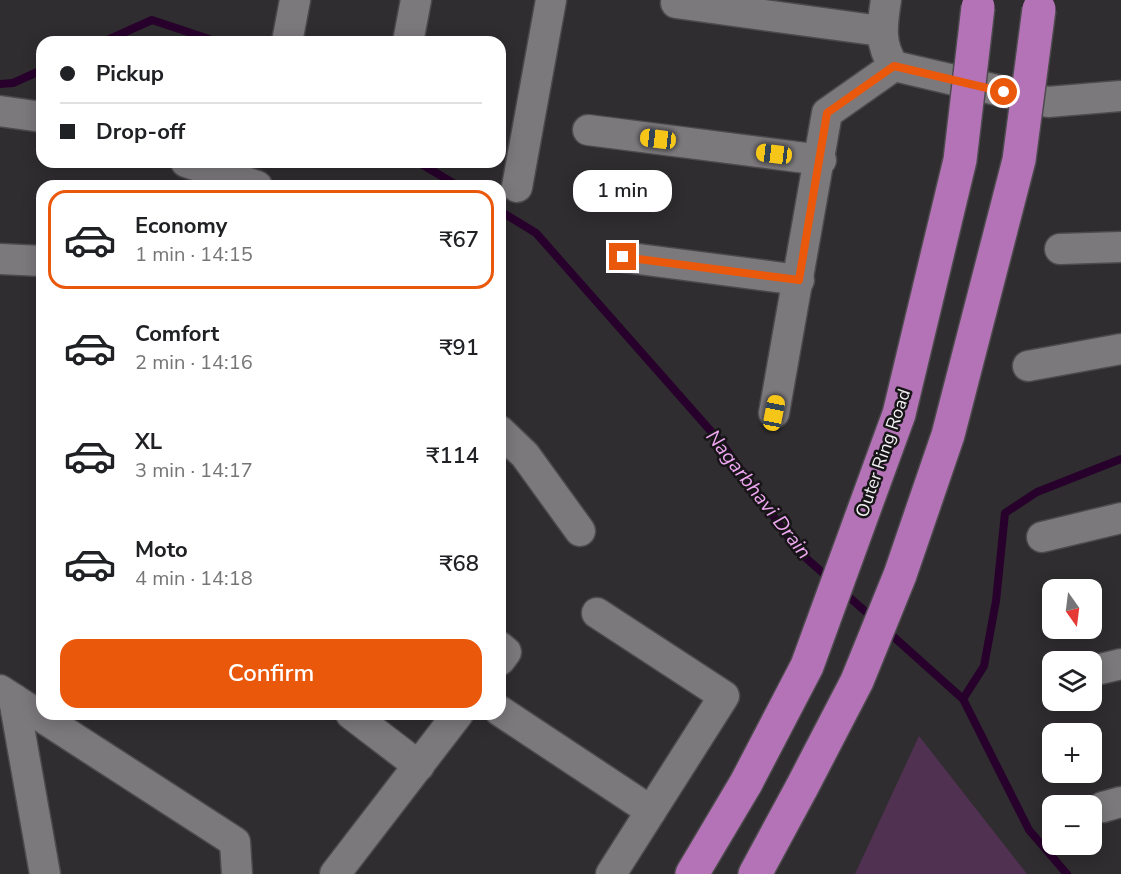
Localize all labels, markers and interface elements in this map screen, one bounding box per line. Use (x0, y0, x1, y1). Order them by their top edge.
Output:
text: Pickup (96, 59, 164, 89)
route start (990, 78, 1017, 105)
text: Drop-off (96, 117, 185, 147)
car (639, 128, 677, 150)
car (755, 143, 793, 165)
callout: 1 min (574, 170, 672, 212)
text: 1 min (597, 177, 648, 204)
text: Economy (135, 211, 227, 241)
icon: car (63, 213, 117, 267)
text: ₹67 (439, 225, 479, 255)
text: 1 min · 14:15 (135, 241, 253, 268)
route end (609, 243, 636, 270)
text: Comfort (135, 319, 219, 349)
icon: car (63, 321, 117, 375)
text: ₹91 (439, 333, 479, 363)
text: 2 min · 14:16 (135, 349, 253, 376)
street label: Outer Ring Road (850, 386, 916, 520)
car (762, 394, 786, 432)
water label: Nagarbhavi Drain (700, 424, 818, 564)
text: XL (135, 427, 162, 457)
icon: car (63, 429, 117, 483)
text: ₹114 (426, 441, 479, 471)
text: 3 min · 14:17 (135, 457, 253, 484)
text: Moto (135, 535, 188, 565)
icon: car (63, 537, 117, 591)
text: ₹68 (439, 549, 479, 579)
text: 4 min · 14:18 (135, 565, 253, 592)
north arrow (1042, 579, 1102, 639)
map controls (1042, 579, 1102, 855)
button: Confirm (60, 639, 482, 708)
button: layers (1042, 651, 1102, 711)
button: + (1042, 723, 1102, 783)
button: − (1042, 795, 1102, 855)

